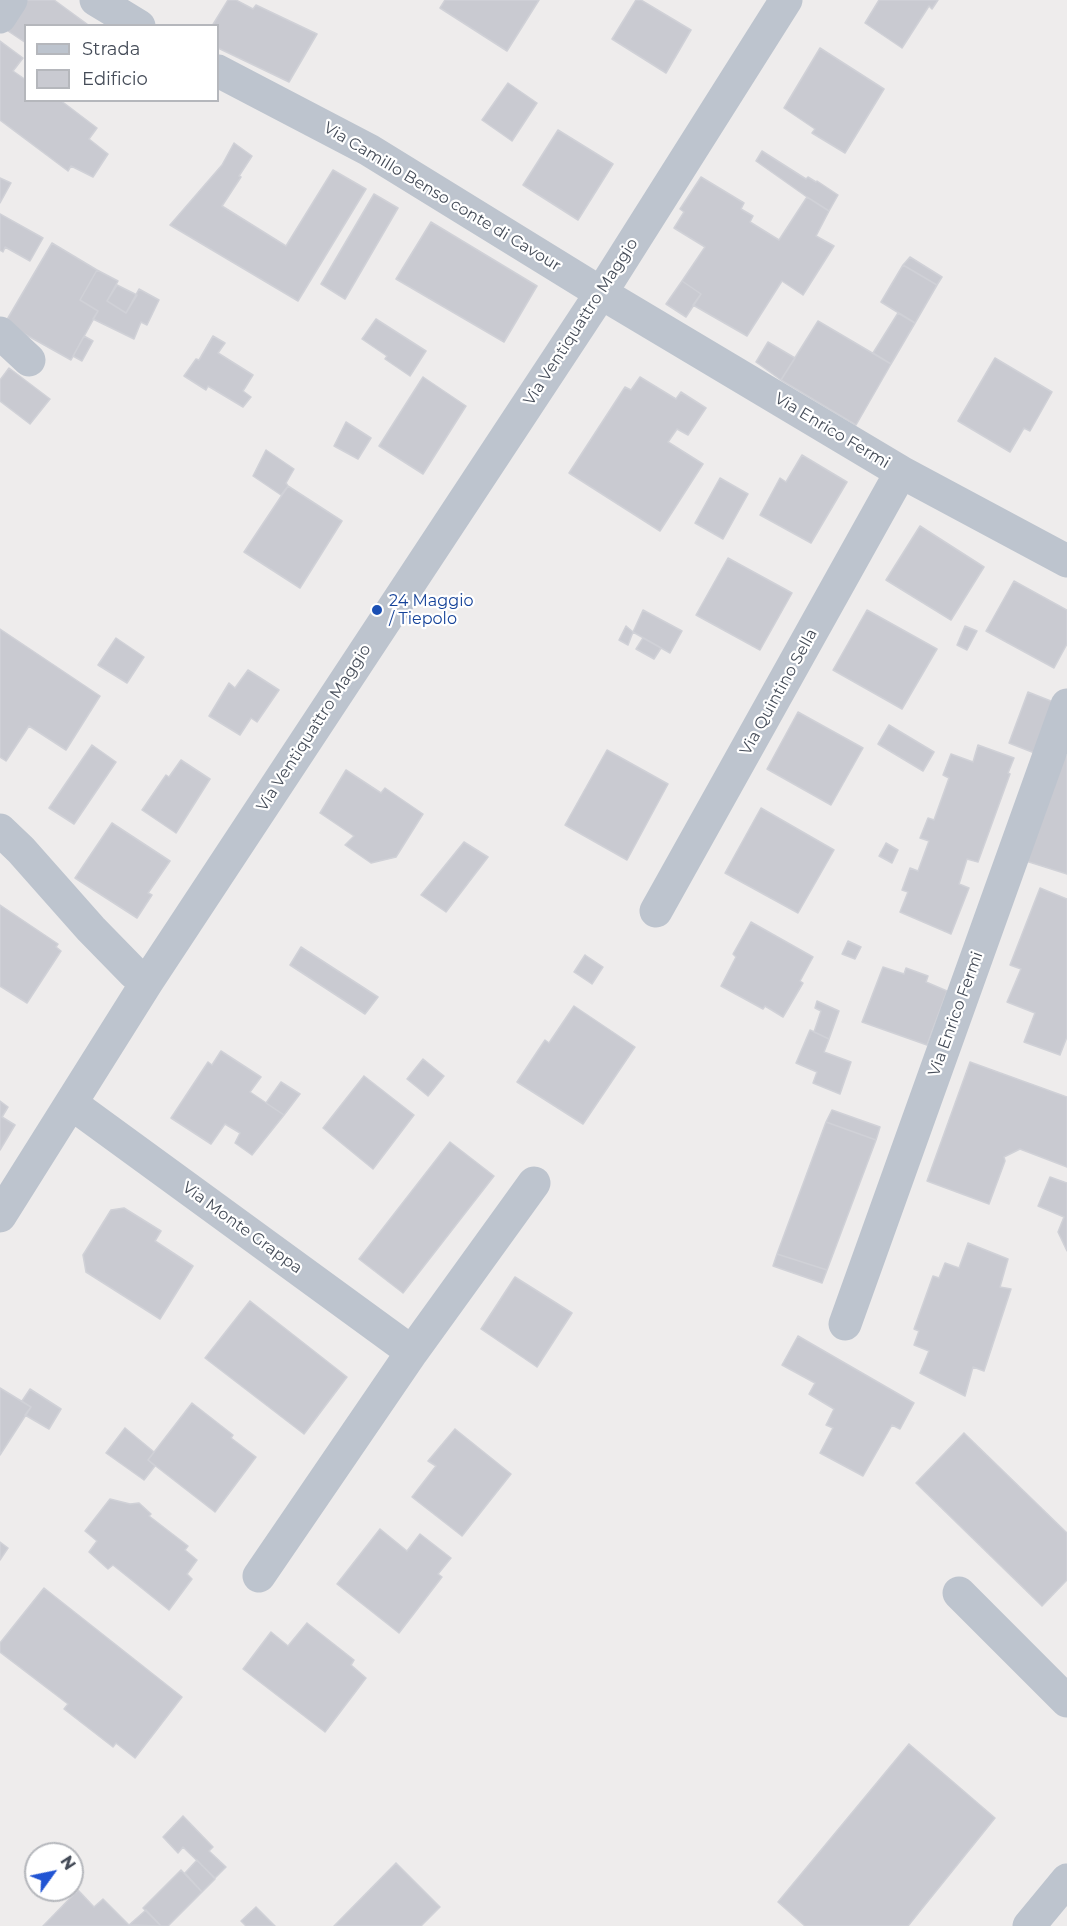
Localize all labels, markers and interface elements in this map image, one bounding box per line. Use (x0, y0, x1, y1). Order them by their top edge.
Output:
legend (24, 24, 219, 102)
text: Strada (82, 38, 140, 60)
text: Edificio (82, 68, 148, 90)
street label: Via Camillo Benso conte di Cavour (320, 118, 564, 276)
street label: Via Ventiquattro Maggio (520, 235, 642, 409)
street label: Via Enrico Fermi (771, 389, 893, 473)
place label: 24 Maggio / Tiepolo (389, 591, 473, 629)
marker: 24 Maggio / Tiepolo (370, 603, 384, 617)
street label: Via Quintino Sella (736, 625, 822, 759)
street label: Via Ventiquattro Maggio (253, 641, 375, 815)
street label: Via Enrico Fermi (925, 949, 987, 1079)
street label: Via Monte Grappa (178, 1178, 306, 1278)
north arrow (24, 1842, 84, 1902)
text: N (56, 1852, 79, 1874)

